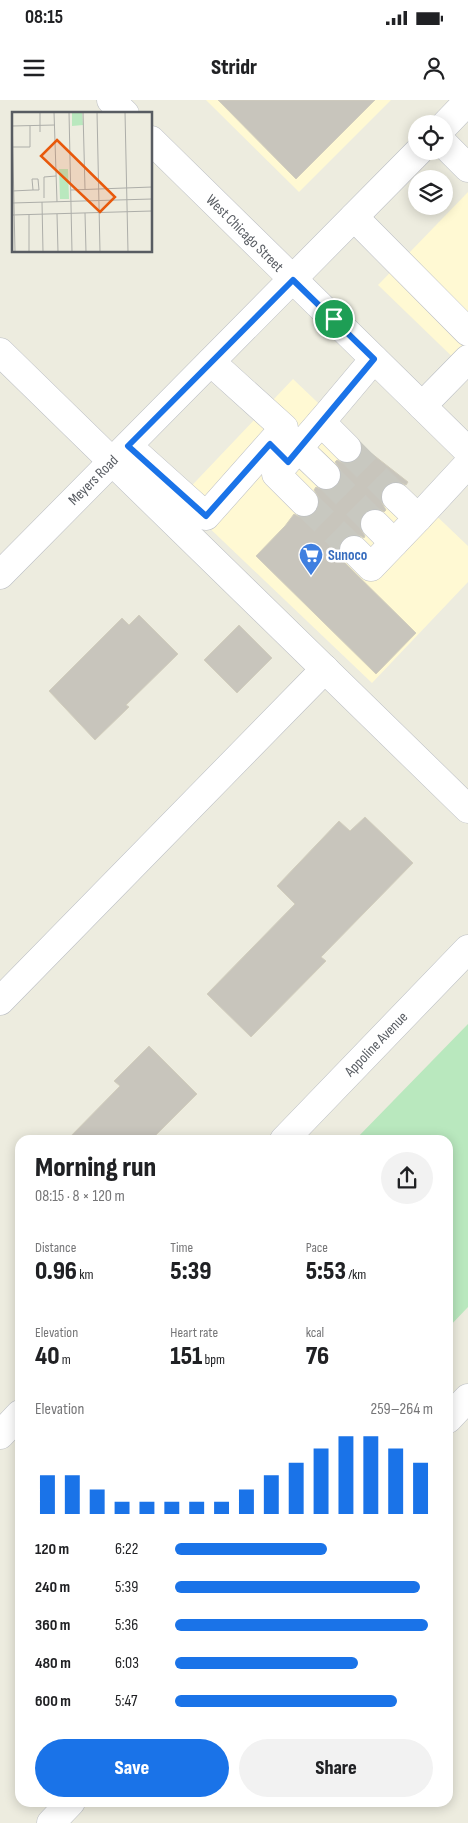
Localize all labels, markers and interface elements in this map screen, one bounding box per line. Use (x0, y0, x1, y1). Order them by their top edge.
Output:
text: 08:15 (25, 6, 63, 29)
icon: menu (20, 54, 48, 82)
text: Stridr (211, 54, 257, 81)
icon: person (420, 54, 448, 82)
inset map (12, 112, 152, 252)
map controls (408, 115, 453, 215)
button: locate (408, 115, 453, 160)
button: layers (408, 170, 453, 215)
street label: West Chicago Street (202, 191, 288, 276)
pin (313, 298, 355, 340)
icon: arrive (320, 305, 348, 333)
street label: Meyers Road (64, 451, 122, 509)
supermarket icon: Sunoco (298, 542, 324, 576)
place label: Sunoco (328, 546, 367, 565)
street label: Appoline Avenue (340, 1008, 412, 1081)
text: Morning run (35, 1151, 156, 1184)
button: share (381, 1152, 433, 1204)
text: 08:15 · 8 × 120 m (35, 1187, 125, 1206)
text: Distance (35, 1239, 76, 1256)
text: Time (170, 1239, 193, 1256)
text: Pace (306, 1239, 328, 1256)
text: 0.96 (35, 1256, 77, 1287)
text: 5:39 (170, 1256, 211, 1287)
text: 5:53 (306, 1256, 346, 1287)
text: km (77, 1266, 94, 1283)
text: /km (346, 1266, 366, 1283)
text: Elevation (35, 1324, 78, 1341)
text: Heart rate (170, 1324, 218, 1341)
text: kcal (306, 1324, 324, 1341)
text: 40 (35, 1341, 59, 1372)
text: 151 (170, 1341, 202, 1372)
text: 76 (306, 1341, 329, 1372)
text: m (59, 1351, 71, 1368)
text: bpm (202, 1351, 225, 1368)
text: Elevation (35, 1400, 84, 1419)
text: 259–264 m (371, 1400, 433, 1419)
text: 120 m (35, 1540, 69, 1559)
text: 6:22 (115, 1540, 138, 1559)
text: 240 m (35, 1578, 70, 1597)
text: 5:39 (115, 1578, 138, 1597)
text: 360 m (35, 1616, 70, 1635)
text: 5:36 (115, 1616, 138, 1635)
text: 480 m (35, 1654, 71, 1673)
text: 6:03 (115, 1654, 139, 1673)
text: 600 m (35, 1692, 71, 1711)
text: 5:47 (115, 1692, 137, 1711)
button: Save (35, 1739, 229, 1797)
button: Share (239, 1739, 433, 1797)

